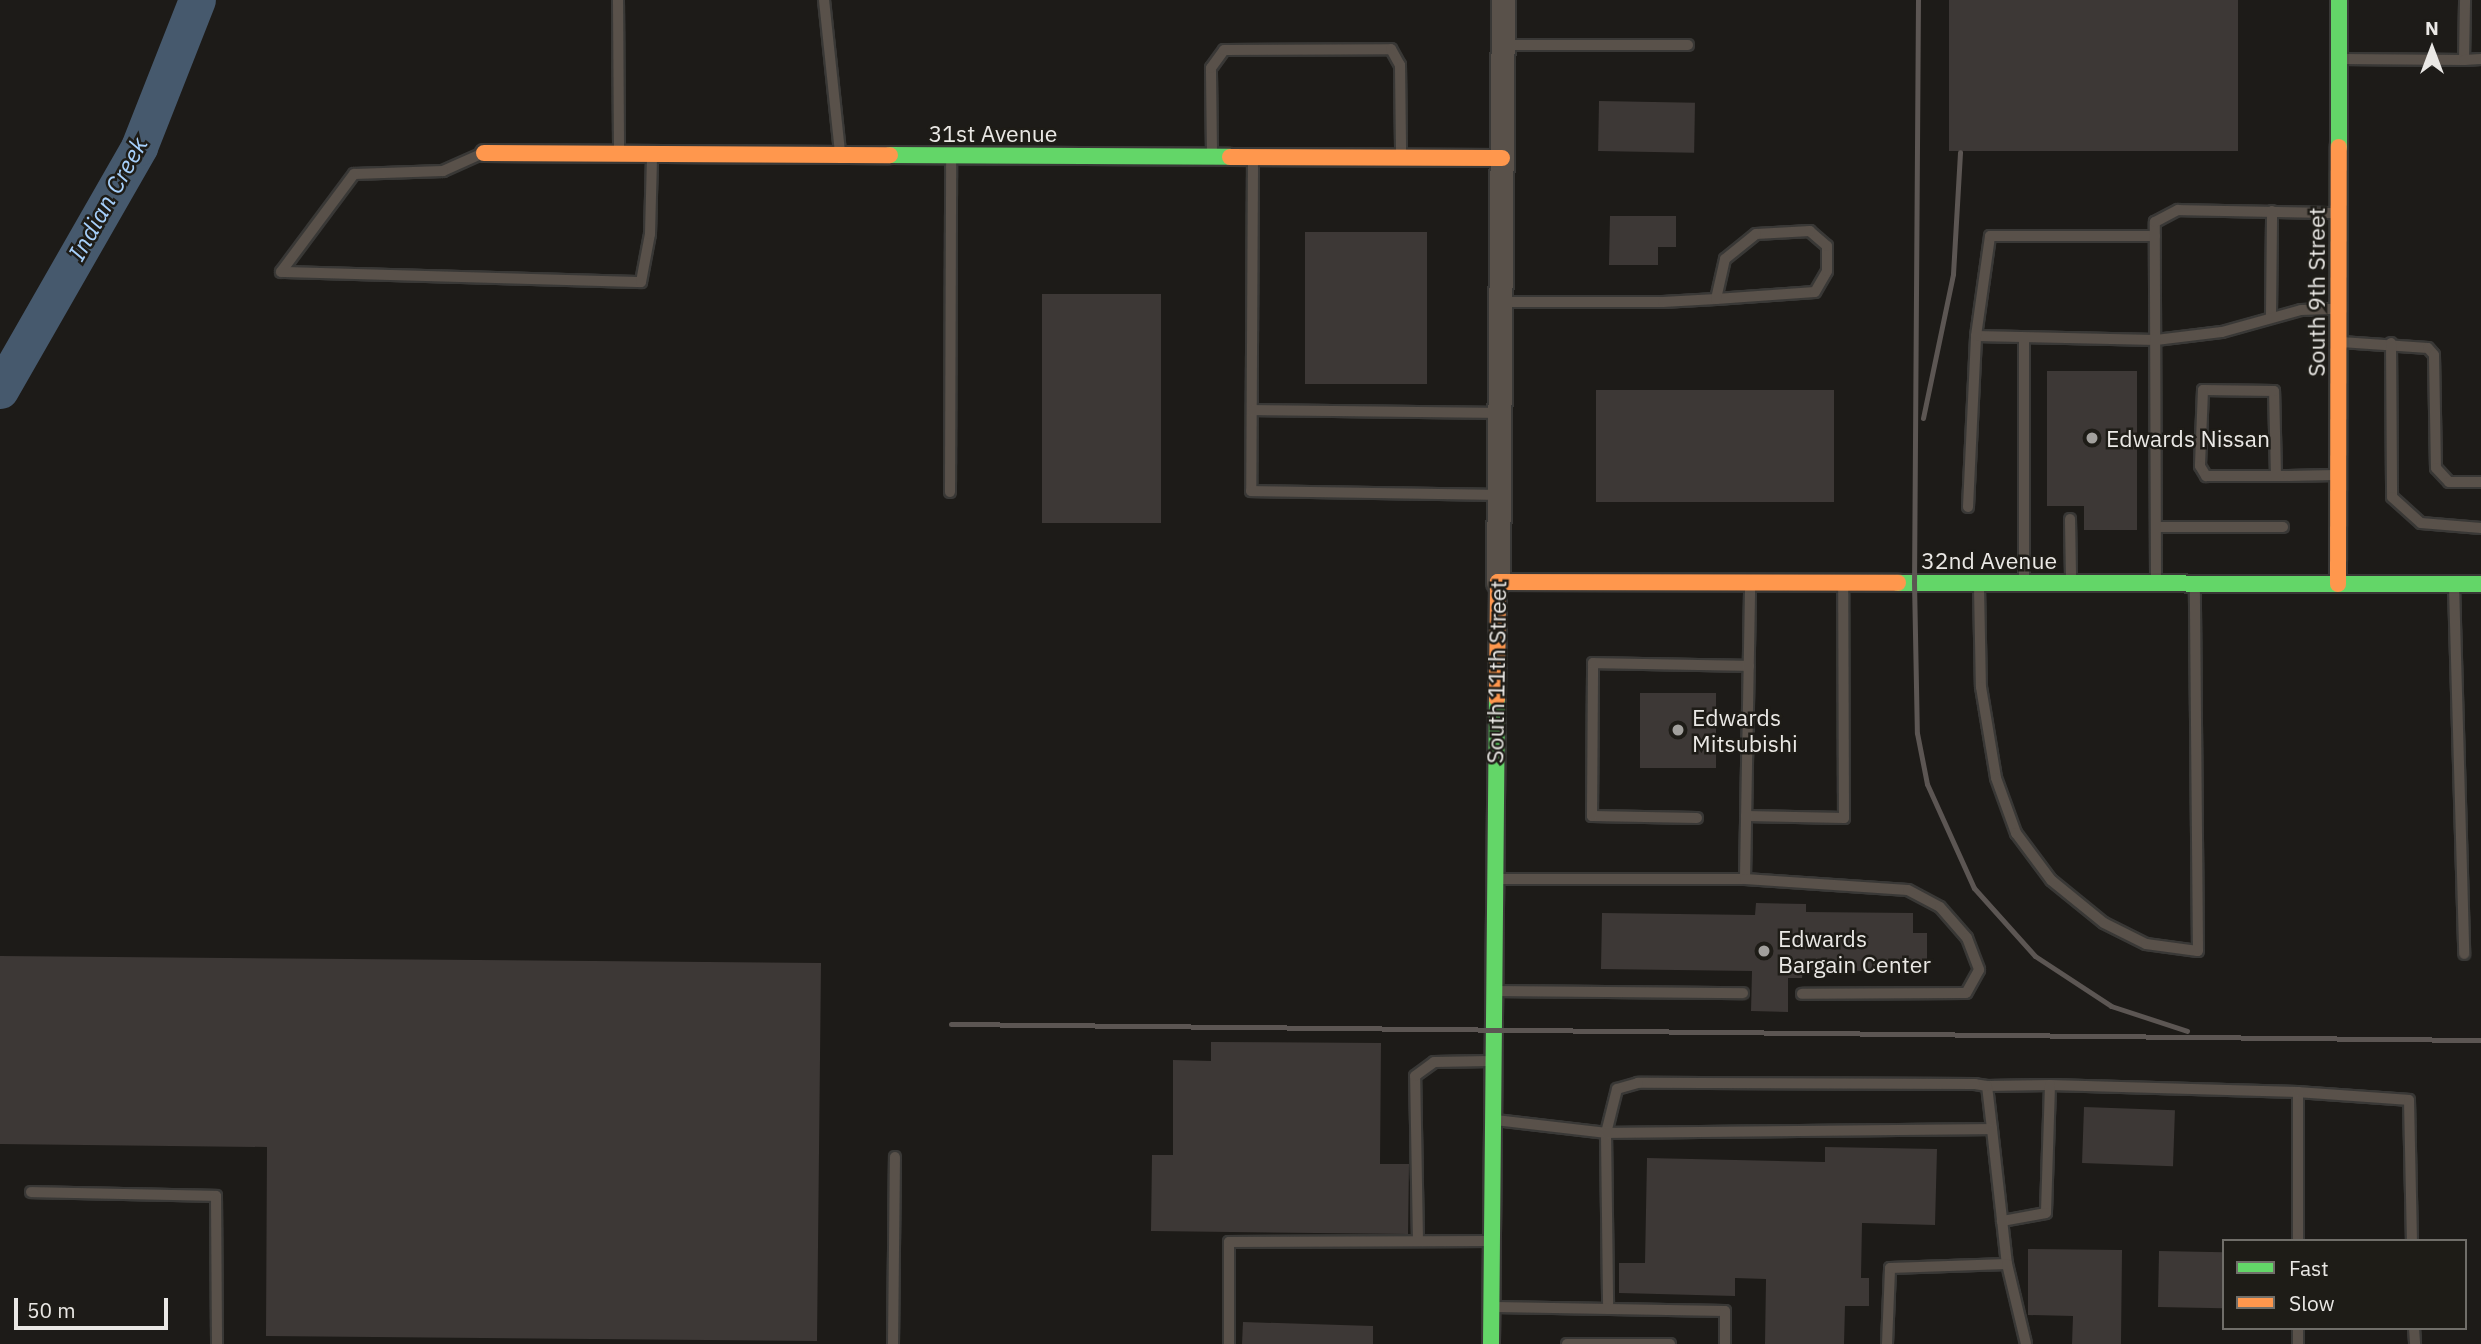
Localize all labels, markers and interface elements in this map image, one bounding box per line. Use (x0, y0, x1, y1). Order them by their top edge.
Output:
north arrow (2397, 14, 2467, 84)
text: N (2425, 16, 2439, 40)
street label: 31st Avenue (929, 119, 1057, 147)
water label: Indian Creek (62, 132, 154, 266)
street label: South 9th Street (2302, 207, 2330, 377)
place label: Edwards Nissan (2106, 424, 2270, 452)
marker: Edwards Nissan (2084, 430, 2100, 446)
street label: 32nd Avenue (1921, 546, 2057, 574)
street label: South 11th Street (1481, 580, 1511, 764)
place label: Edwards Mitsubishi (1692, 703, 1798, 757)
marker: Edwards Mitsubishi (1670, 722, 1686, 738)
place label: Edwards Bargain Center (1778, 924, 1931, 978)
marker: Edwards Bargain Center (1756, 943, 1772, 959)
legend (2222, 1239, 2467, 1330)
text: Fast (2289, 1254, 2329, 1282)
scale bar (18, 1284, 172, 1328)
text: Slow (2289, 1289, 2335, 1317)
text: 50 m (27, 1296, 76, 1324)

